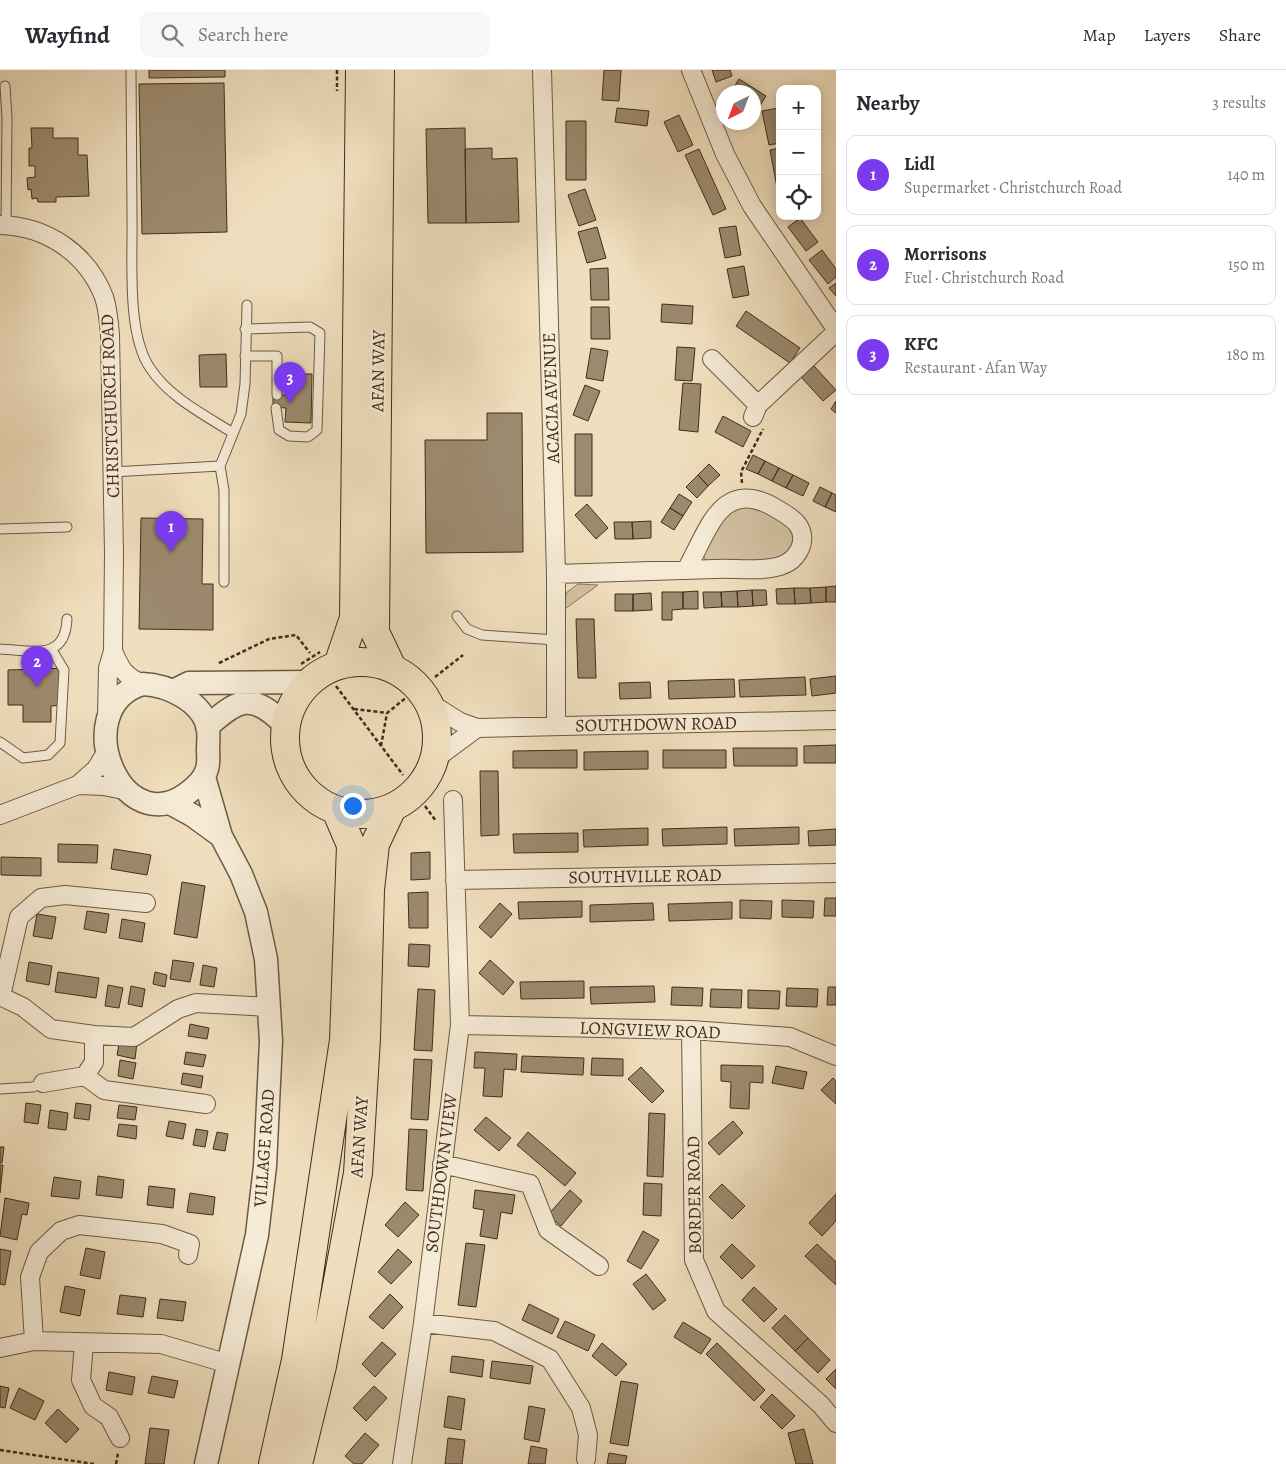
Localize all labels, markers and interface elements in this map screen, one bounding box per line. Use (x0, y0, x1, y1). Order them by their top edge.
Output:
search box (140, 12, 490, 57)
text: Wayfind (25, 19, 110, 51)
icon: search (158, 21, 186, 49)
text: Search here (198, 22, 288, 48)
text: Map (1083, 23, 1116, 47)
text: Layers (1144, 23, 1191, 47)
text: Share (1219, 23, 1261, 47)
north arrow (716, 85, 761, 130)
map controls (776, 85, 821, 220)
button: + (776, 85, 821, 130)
text: Nearby (856, 89, 919, 117)
text: 3 results (1212, 92, 1266, 114)
button: − (776, 130, 821, 175)
text: Lidl (904, 151, 935, 177)
text: 1 (870, 164, 876, 186)
text: 140 m (1227, 164, 1265, 186)
button: locate (776, 175, 821, 220)
text: Supermarket · Christchurch Road (904, 177, 1122, 199)
text: Morrisons (904, 241, 987, 267)
text: 2 (869, 254, 877, 276)
text: 150 m (1228, 254, 1265, 276)
text: Fuel · Christchurch Road (904, 267, 1064, 289)
street label: CHRISTCHURCH ROAD (95, 314, 125, 498)
street label: AFAN WAY (365, 329, 391, 413)
text: KFC (904, 331, 938, 357)
street label: ACACIA AVENUE (537, 332, 565, 465)
text: 3 (870, 344, 876, 366)
text: 180 m (1227, 344, 1265, 366)
text: Restaurant · Afan Way (904, 357, 1047, 379)
pin: 3 (274, 362, 306, 403)
pin: 1 (155, 511, 187, 552)
pin: 2 (21, 646, 53, 687)
street label: SOUTHDOWN ROAD (575, 711, 737, 737)
your location (340, 793, 366, 819)
street label: SOUTHVILLE ROAD (568, 863, 722, 889)
street label: LONGVIEW ROAD (579, 1016, 721, 1044)
street label: VILLAGE ROAD (248, 1088, 280, 1209)
street label: SOUTHDOWN VIEW (419, 1092, 463, 1254)
street label: AFAN WAY (344, 1094, 374, 1180)
street label: BORDER ROAD (681, 1136, 707, 1254)

